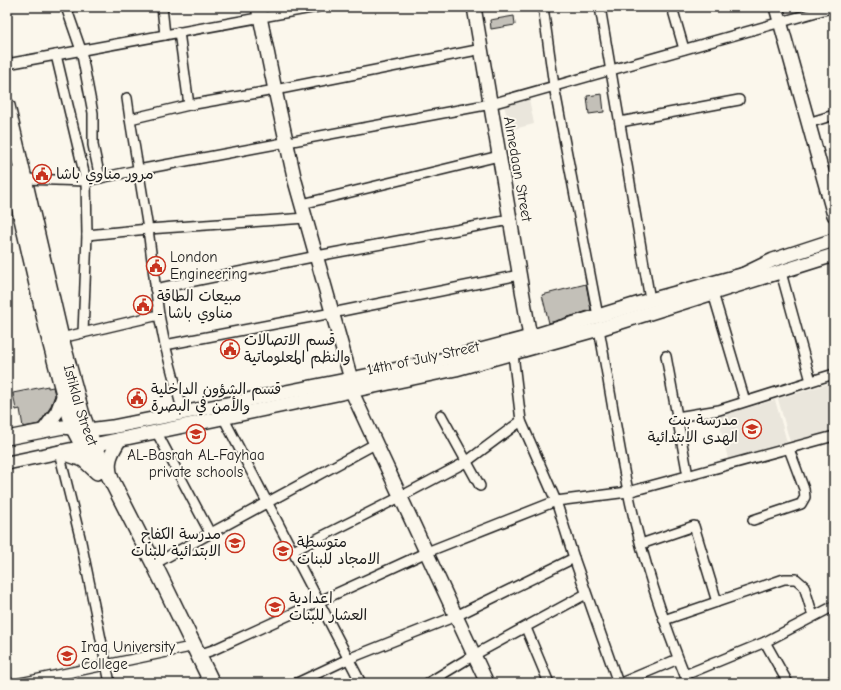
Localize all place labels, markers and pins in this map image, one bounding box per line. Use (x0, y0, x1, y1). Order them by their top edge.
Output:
public building icon: مرور مناوي باشا (31, 163, 53, 185)
place label: مرور مناوي باشا (56, 165, 154, 185)
place label: London Engineering (170, 248, 248, 283)
public building icon: London Engineering (145, 255, 167, 277)
place label: مبيعات الطاقة - مناوي باشا (157, 287, 242, 324)
public building icon: مبيعات الطاقة - مناوي باشا (132, 294, 154, 316)
place label: قسم الاتصالات والنظم المعلوماتية (244, 331, 351, 369)
public building icon: قسم الاتصالات والنظم المعلوماتية (219, 338, 241, 360)
place label: قسم الشؤون الداخلية والأمن في البصرة (151, 380, 281, 416)
public building icon: قسم الشؤون الداخلية والأمن في البصرة (126, 387, 148, 409)
place label: مدرسة بنت الهدى اﻻبتدائية (648, 411, 738, 446)
school or university icon: مدرسة بنت الهدى اﻻبتدائية (741, 418, 763, 440)
school or university icon: AL-Basrah AL-Fayhaa private schools (185, 423, 207, 445)
place label: AL-Basrah AL-Fayhaa private schools (127, 446, 265, 481)
place label: مدرسة الكفاح الابتدائية للبنات (131, 525, 221, 560)
school or university icon: مدرسة الكفاح الابتدائية للبنات (224, 532, 246, 554)
place label: متوسطة الامجاد للبنات (297, 533, 380, 568)
school or university icon: متوسطة الامجاد للبنات (272, 540, 294, 562)
place label: اعدادية العشار للبنات (289, 589, 367, 624)
school or university icon: اعدادية العشار للبنات (264, 596, 286, 618)
place label: Iraq University College (81, 638, 176, 673)
school or university icon: Iraq University College (56, 645, 78, 667)

